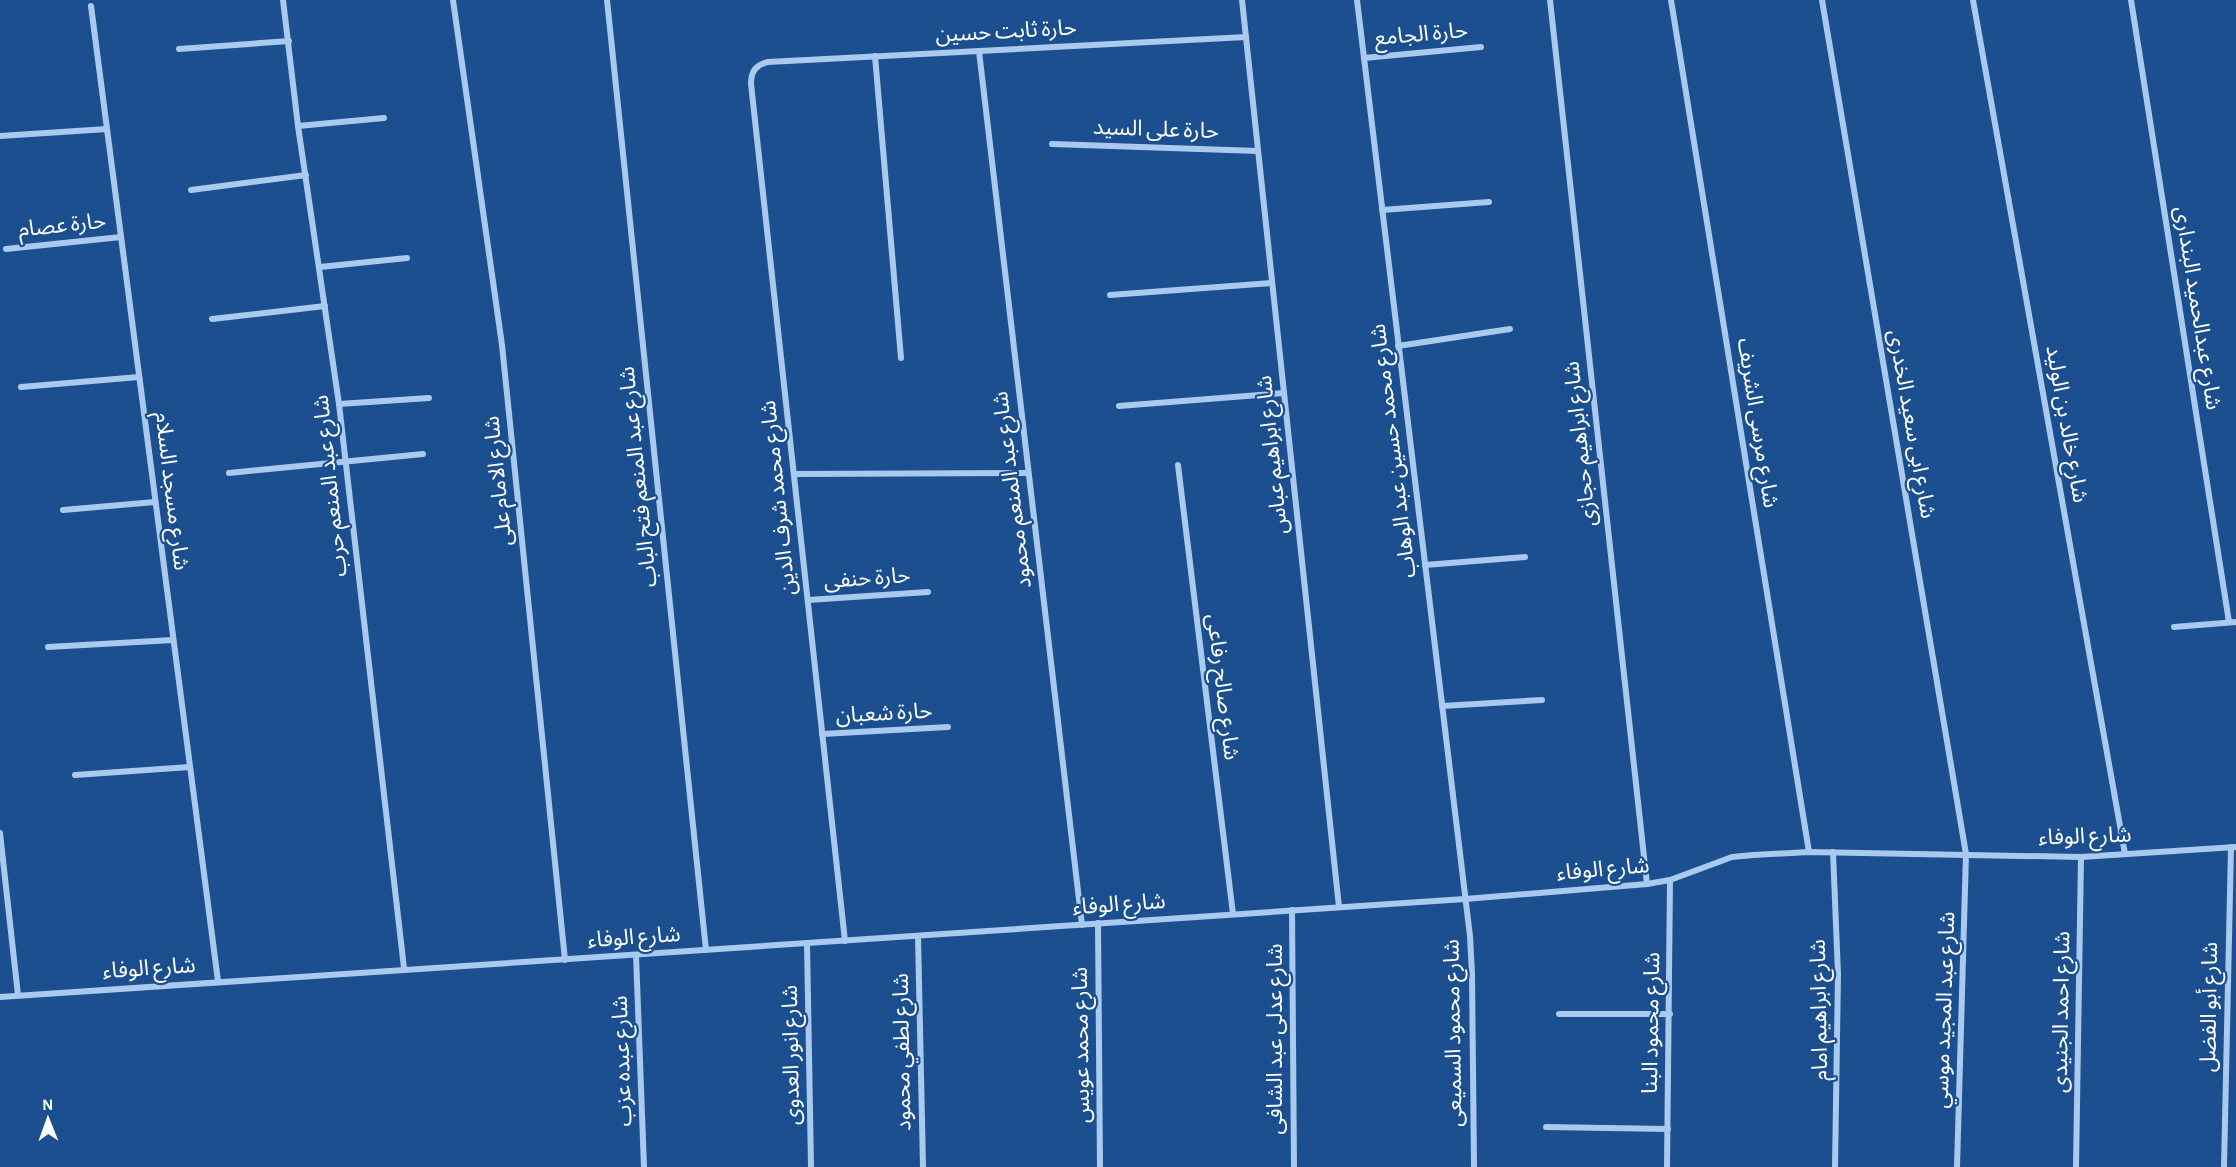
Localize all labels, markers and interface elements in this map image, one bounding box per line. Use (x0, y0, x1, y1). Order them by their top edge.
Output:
street label: حارة ثابت حسين (935, 16, 1077, 48)
street label: حارة الجامع (1373, 19, 1469, 54)
street label: حارة على السيد (1093, 116, 1219, 144)
street label: شارع عبدالحميد البندارى (2166, 205, 2225, 412)
street label: حارة عصام (17, 209, 108, 246)
street label: شارع محمد حسين عبد الوهاب (1366, 322, 1424, 579)
street label: شارع ابى سعيد الخدرى (1880, 328, 1939, 521)
street label: شارع مرسى الشريف (1729, 337, 1782, 510)
street label: شارع خالد بن الوليد (2037, 344, 2092, 505)
street label: شارع ابراهيم حجازى (1560, 360, 1605, 528)
street label: شارع عبد المنعم فتح الباب (615, 365, 666, 588)
street label: شارع ابراهيم عباس (1253, 374, 1296, 535)
street label: شارع عبد المنعم محمود (989, 390, 1040, 590)
street label: شارع عبد المنعم حرب (310, 393, 355, 578)
street label: شارع محمد شرف الدين (757, 399, 804, 597)
street label: شارع مسجد السلام (146, 410, 193, 572)
street label: شارع الامام على (480, 414, 521, 547)
street label: حارة حنفى (823, 564, 911, 594)
street label: شارع صالح رفاعى (1198, 613, 1243, 762)
street label: حارة شعبان (835, 699, 933, 729)
street label: شارع الوفاء (2038, 823, 2132, 854)
street label: شارع الوفاء (1556, 854, 1651, 889)
street label: شارع الوفاء (1072, 890, 1167, 923)
street label: شارع عبد المجيد موسي (1930, 911, 1964, 1109)
street label: شارع الوفاء (587, 923, 682, 956)
street label: شارع احمد الجنيدى (2049, 931, 2078, 1093)
street label: شارع محمود السميعى (1440, 939, 1471, 1127)
street label: شارع ابراهيم امام (1807, 939, 1836, 1081)
street label: شارع أبو الفضل (2194, 942, 2226, 1072)
street label: شارع عدلى عبد الشافى (1264, 944, 1291, 1134)
street label: شارع محمود البنا (1639, 952, 1668, 1094)
street label: شارع الوفاء (102, 954, 197, 987)
street label: شارع محمد عويس (1069, 967, 1098, 1123)
street label: شارع لطفي محمود (890, 973, 919, 1131)
street label: شارع انور العدوى (779, 985, 808, 1125)
street label: شارع عبده عزب (609, 995, 640, 1127)
north arrow (18, 1089, 78, 1149)
text: N (42, 1097, 53, 1113)

